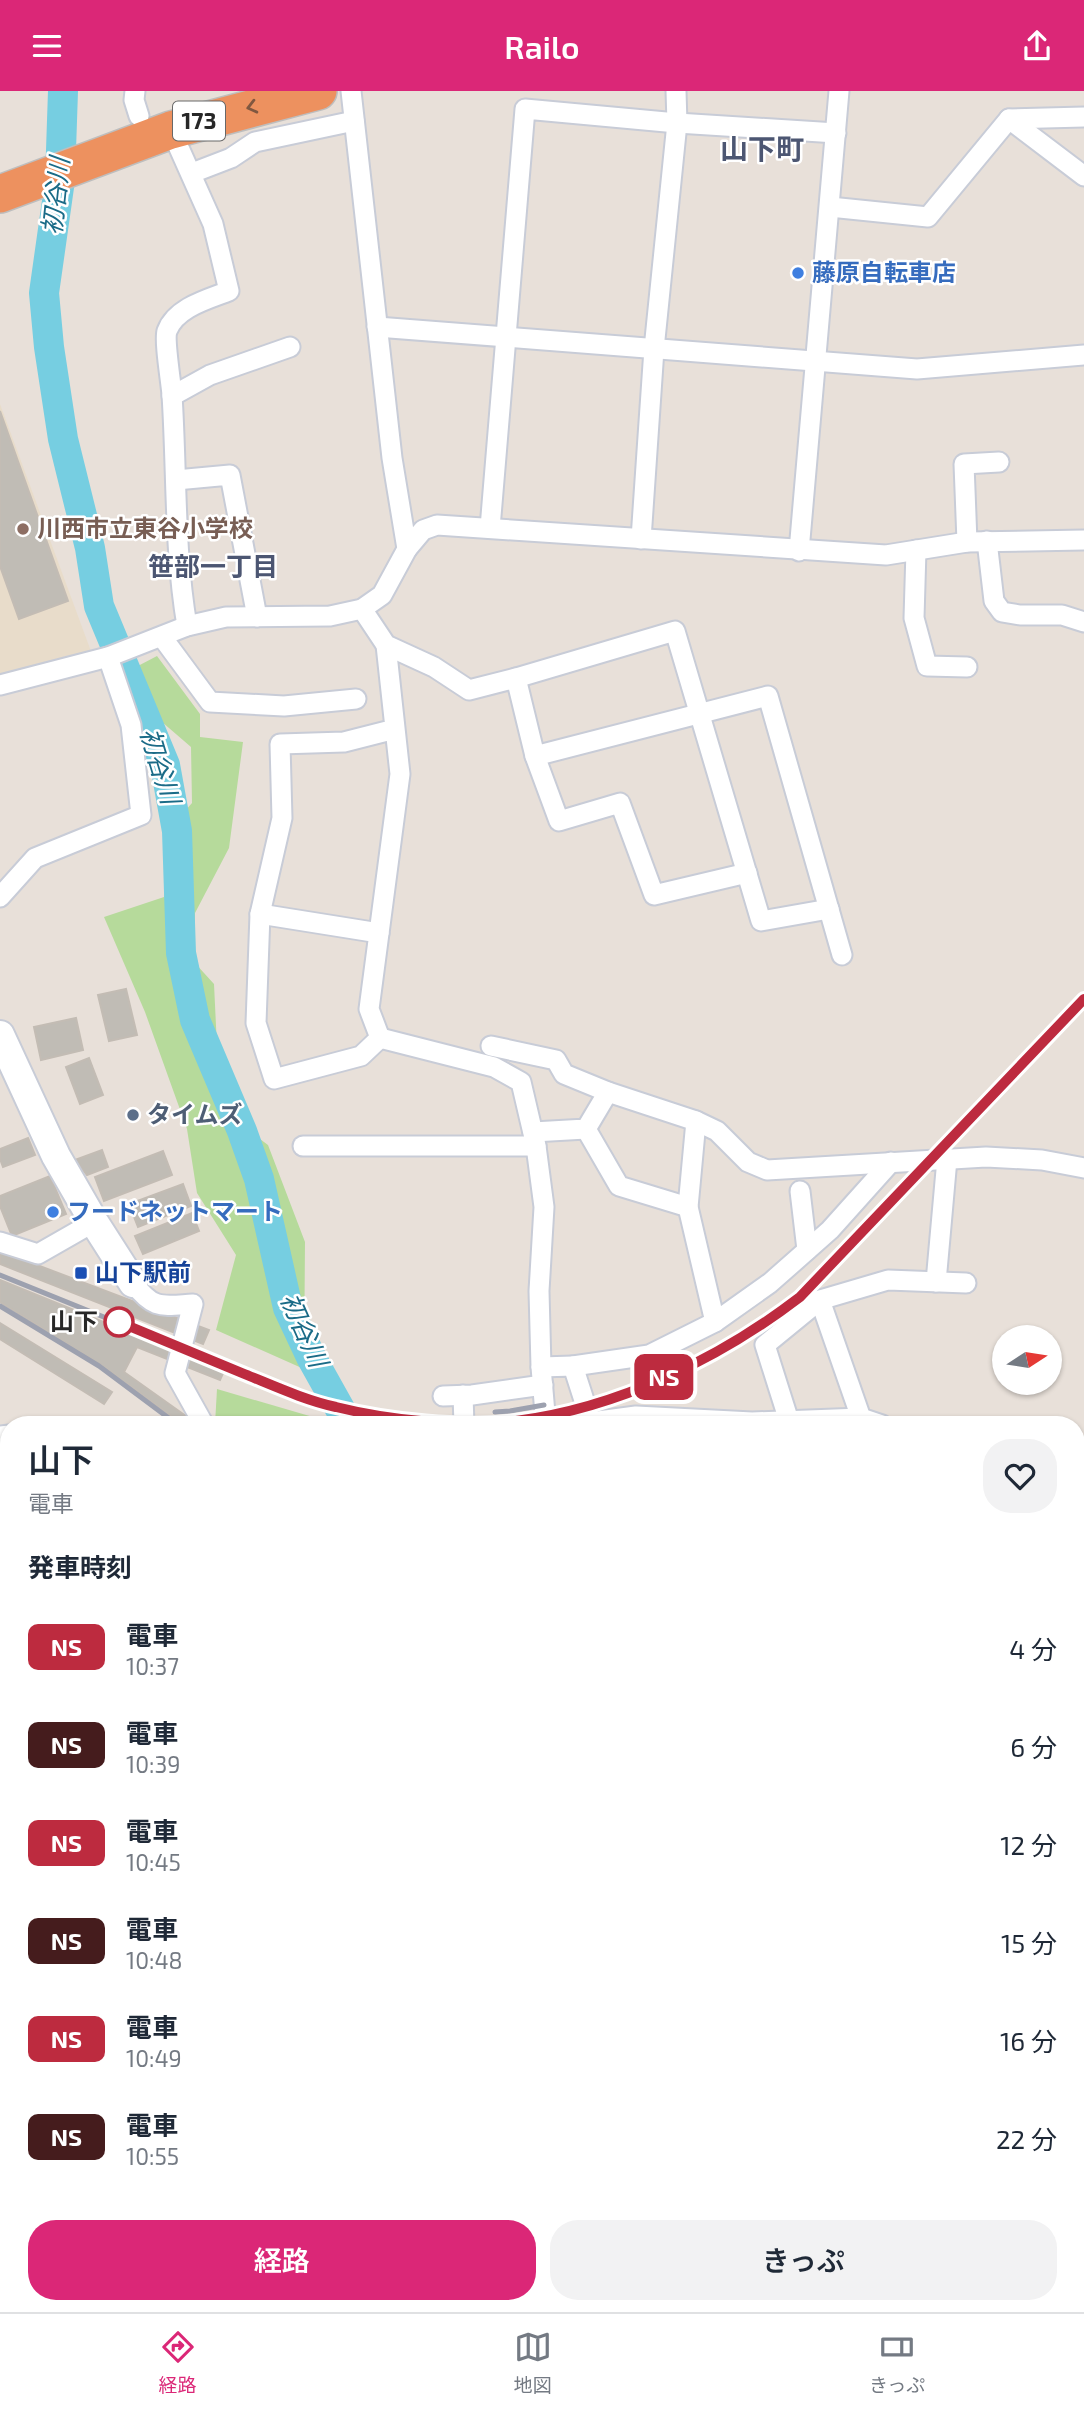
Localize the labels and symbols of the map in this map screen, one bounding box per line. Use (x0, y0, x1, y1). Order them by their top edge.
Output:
one-way arrow (246, 99, 258, 113)
road number: 173 (173, 101, 225, 141)
district label: 山下町 (720, 131, 804, 165)
water label: 初谷川 (35, 152, 74, 236)
place label: 藤原自転車店 (812, 257, 956, 286)
marker: 藤原自転車店 (790, 265, 806, 281)
place label: 川西市立東谷小学校 (37, 513, 253, 542)
marker: 川西市立東谷小学校 (15, 521, 31, 537)
district label: 笹部一丁目 (148, 550, 278, 581)
water label: 初谷川 (135, 724, 189, 810)
place label: タイムズ (147, 1099, 243, 1128)
marker: タイムズ (125, 1107, 141, 1123)
place label: フードネットマート (67, 1196, 283, 1225)
marker: フードネットマート (45, 1204, 61, 1220)
place label: 山下駅前 (95, 1257, 191, 1286)
marker: 山下駅前 (73, 1265, 89, 1281)
water label: 初谷川 (275, 1287, 337, 1374)
place label: 山下 (50, 1306, 98, 1335)
marker: 山下 (104, 1307, 134, 1337)
north arrow (992, 1325, 1062, 1395)
line badge: NS (632, 1354, 696, 1400)

